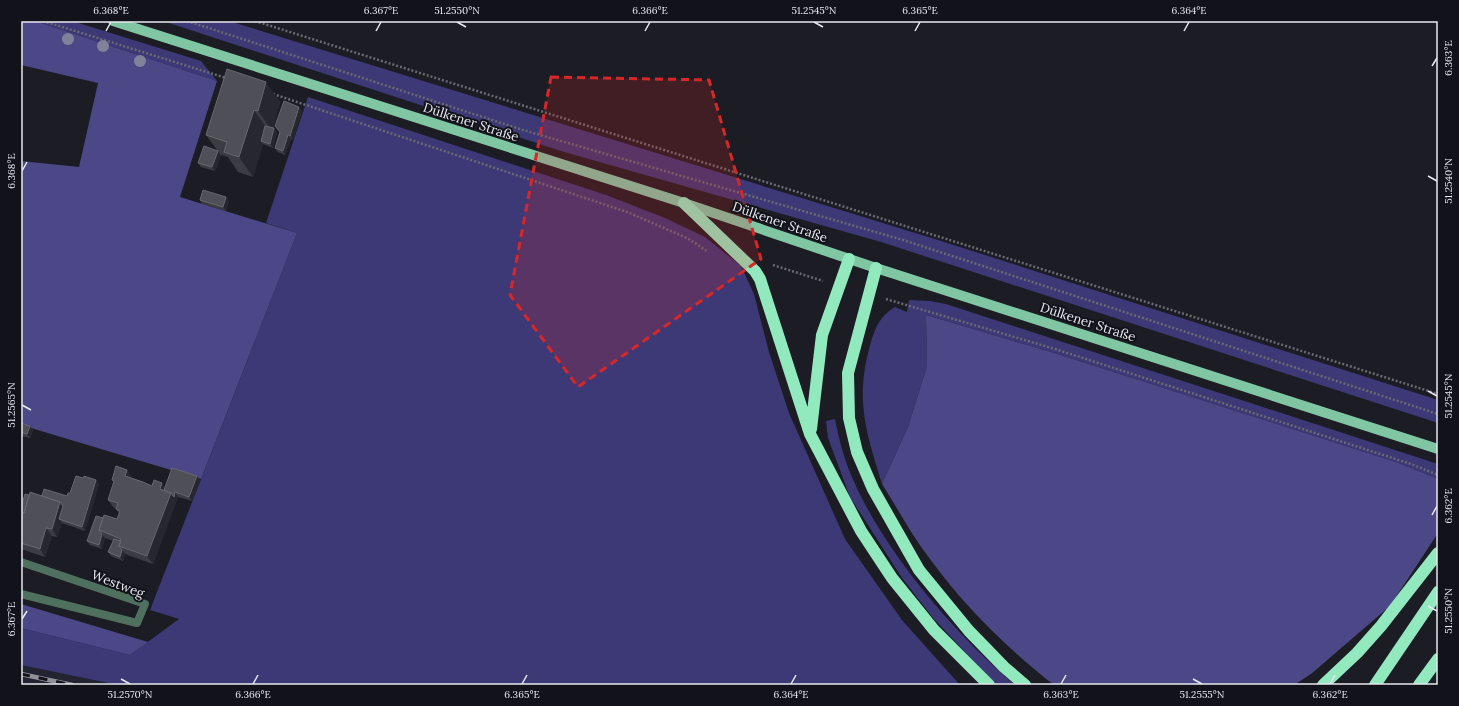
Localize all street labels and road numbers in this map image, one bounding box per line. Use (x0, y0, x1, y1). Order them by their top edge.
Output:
street label: Dülkener Straße (421, 99, 521, 145)
street label: Dülkener Straße (730, 198, 830, 246)
street label: Dülkener Straße (1038, 299, 1138, 345)
street label: Westweg (89, 566, 148, 602)

